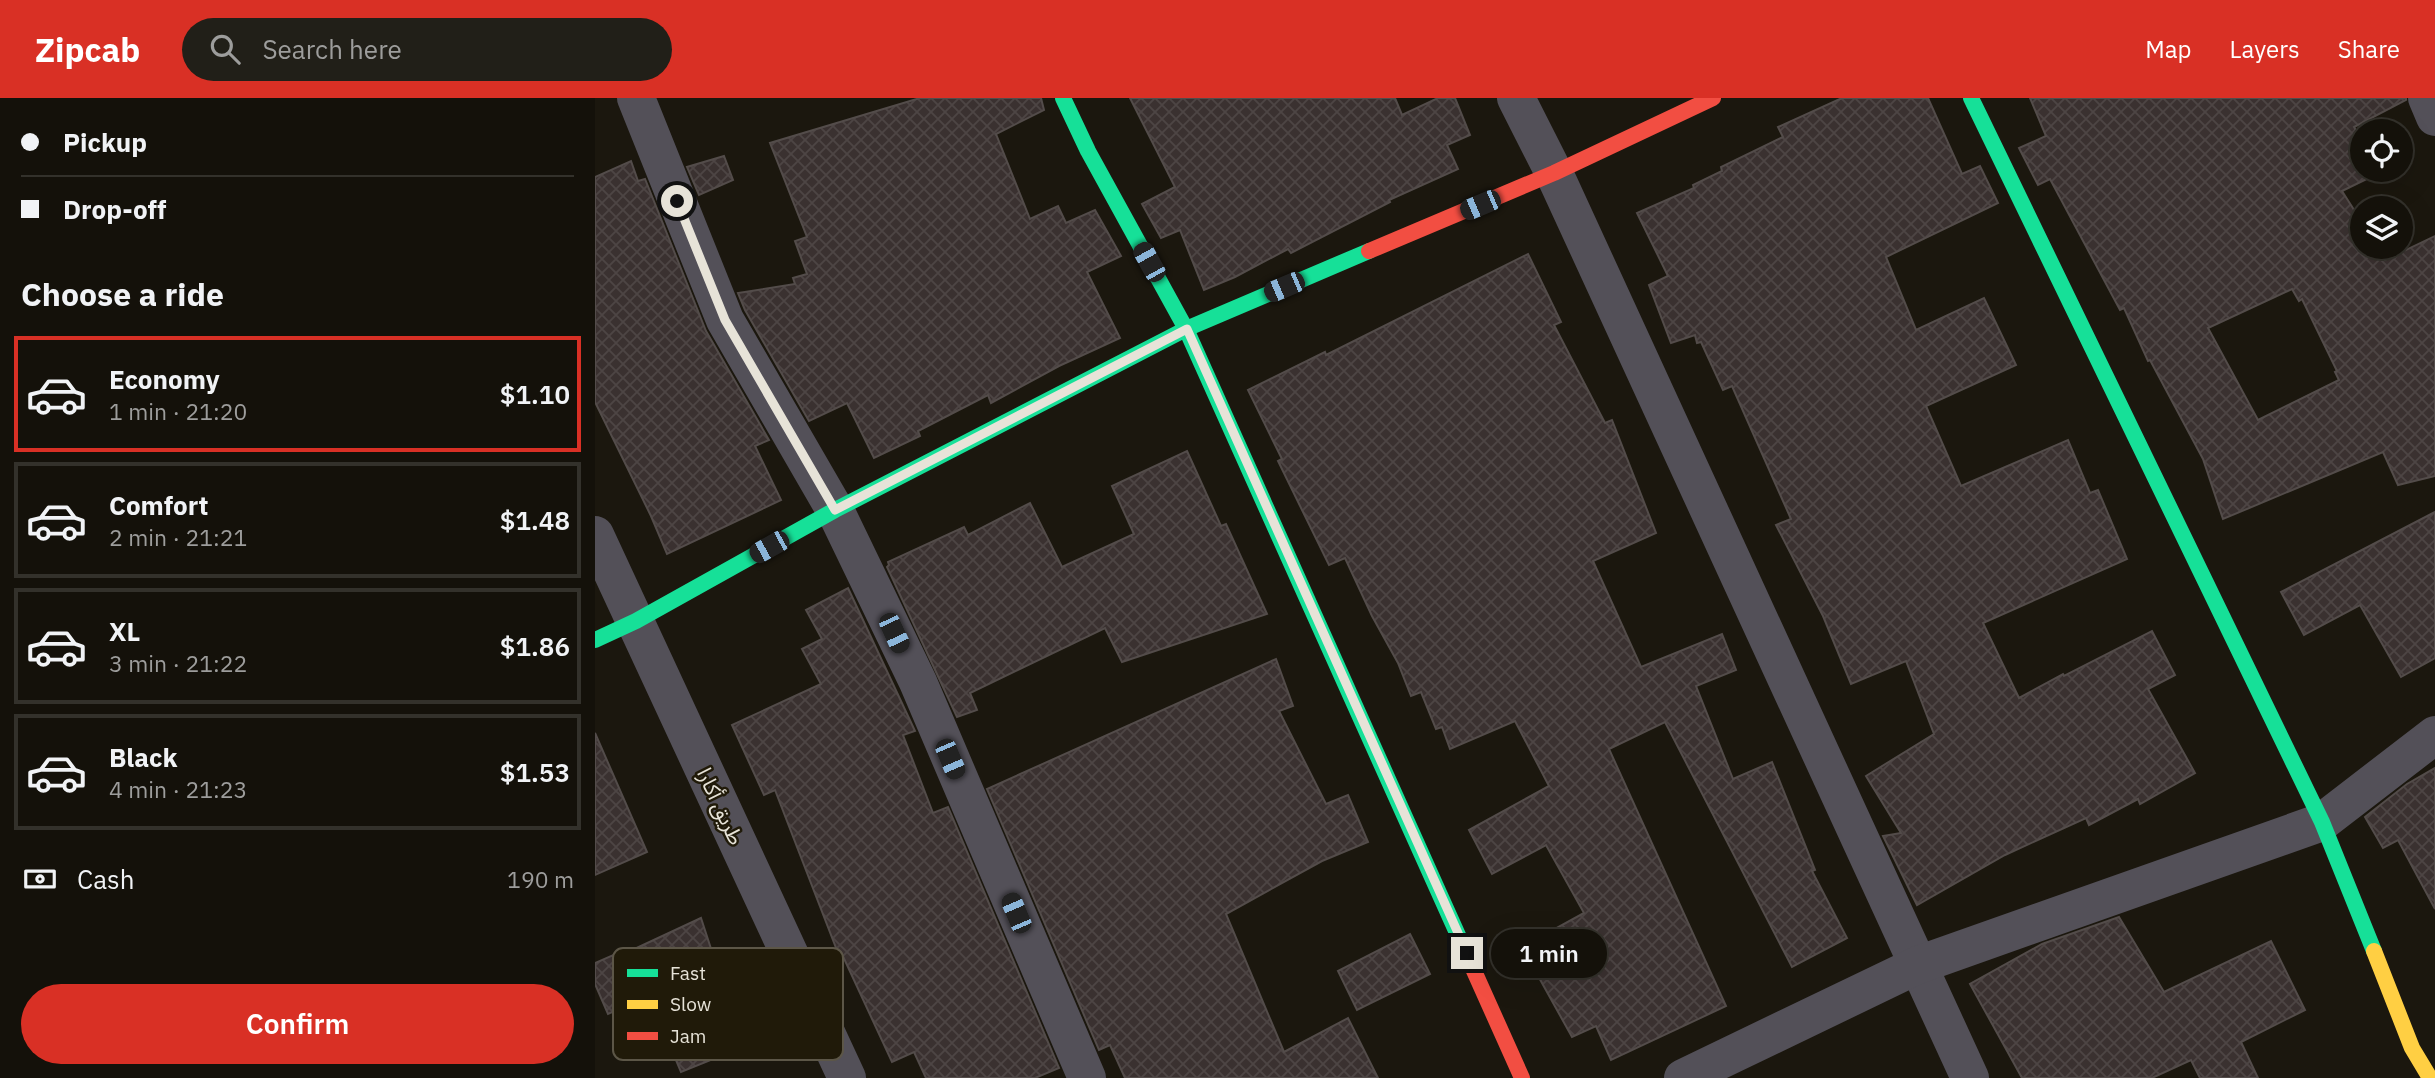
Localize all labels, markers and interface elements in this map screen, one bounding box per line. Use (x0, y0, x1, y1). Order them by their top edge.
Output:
search box (182, 18, 672, 81)
text: Zipcab (35, 28, 140, 71)
icon: search (206, 30, 244, 68)
text: Search here (262, 32, 402, 66)
text: Map (2145, 33, 2192, 65)
text: Layers (2230, 33, 2300, 65)
text: Share (2338, 33, 2400, 65)
map controls (2350, 119, 2413, 259)
button: locate (2350, 119, 2413, 182)
text: Pickup (63, 125, 147, 159)
route start (661, 185, 693, 217)
car (1457, 187, 1504, 223)
text: Drop-off (63, 192, 166, 226)
button: layers (2350, 196, 2413, 259)
car (1130, 239, 1169, 285)
car (1261, 269, 1308, 305)
text: Choose a ride (21, 273, 224, 315)
text: Economy (109, 362, 220, 396)
icon: car (25, 363, 88, 426)
text: $1.10 (500, 377, 570, 411)
text: 1 min · 21:20 (109, 396, 247, 426)
text: Comfort (109, 488, 208, 522)
icon: car (25, 489, 88, 552)
text: $1.48 (500, 503, 570, 537)
text: 2 min · 21:21 (109, 522, 247, 552)
car (746, 528, 793, 566)
car (876, 610, 913, 656)
text: XL (109, 614, 140, 648)
icon: car (25, 615, 88, 678)
text: $1.86 (500, 629, 570, 663)
text: 3 min · 21:22 (109, 648, 247, 678)
car (933, 736, 968, 782)
text: Black (109, 740, 177, 774)
icon: car (25, 741, 88, 804)
text: $1.53 (500, 755, 570, 789)
street label: طريق أكارا (691, 763, 751, 849)
text: 4 min · 21:23 (109, 774, 247, 804)
icon: cash (21, 860, 59, 898)
text: Cash (77, 862, 134, 896)
text: 190 m (507, 864, 574, 894)
car (999, 890, 1034, 936)
callout: 1 min (1491, 928, 1607, 978)
route end (1451, 937, 1483, 969)
text: 1 min (1519, 938, 1579, 968)
legend (613, 948, 843, 1060)
text: Fast (670, 961, 706, 985)
button: Confirm (21, 984, 574, 1064)
text: Slow (670, 992, 711, 1016)
text: Jam (670, 1024, 706, 1048)

